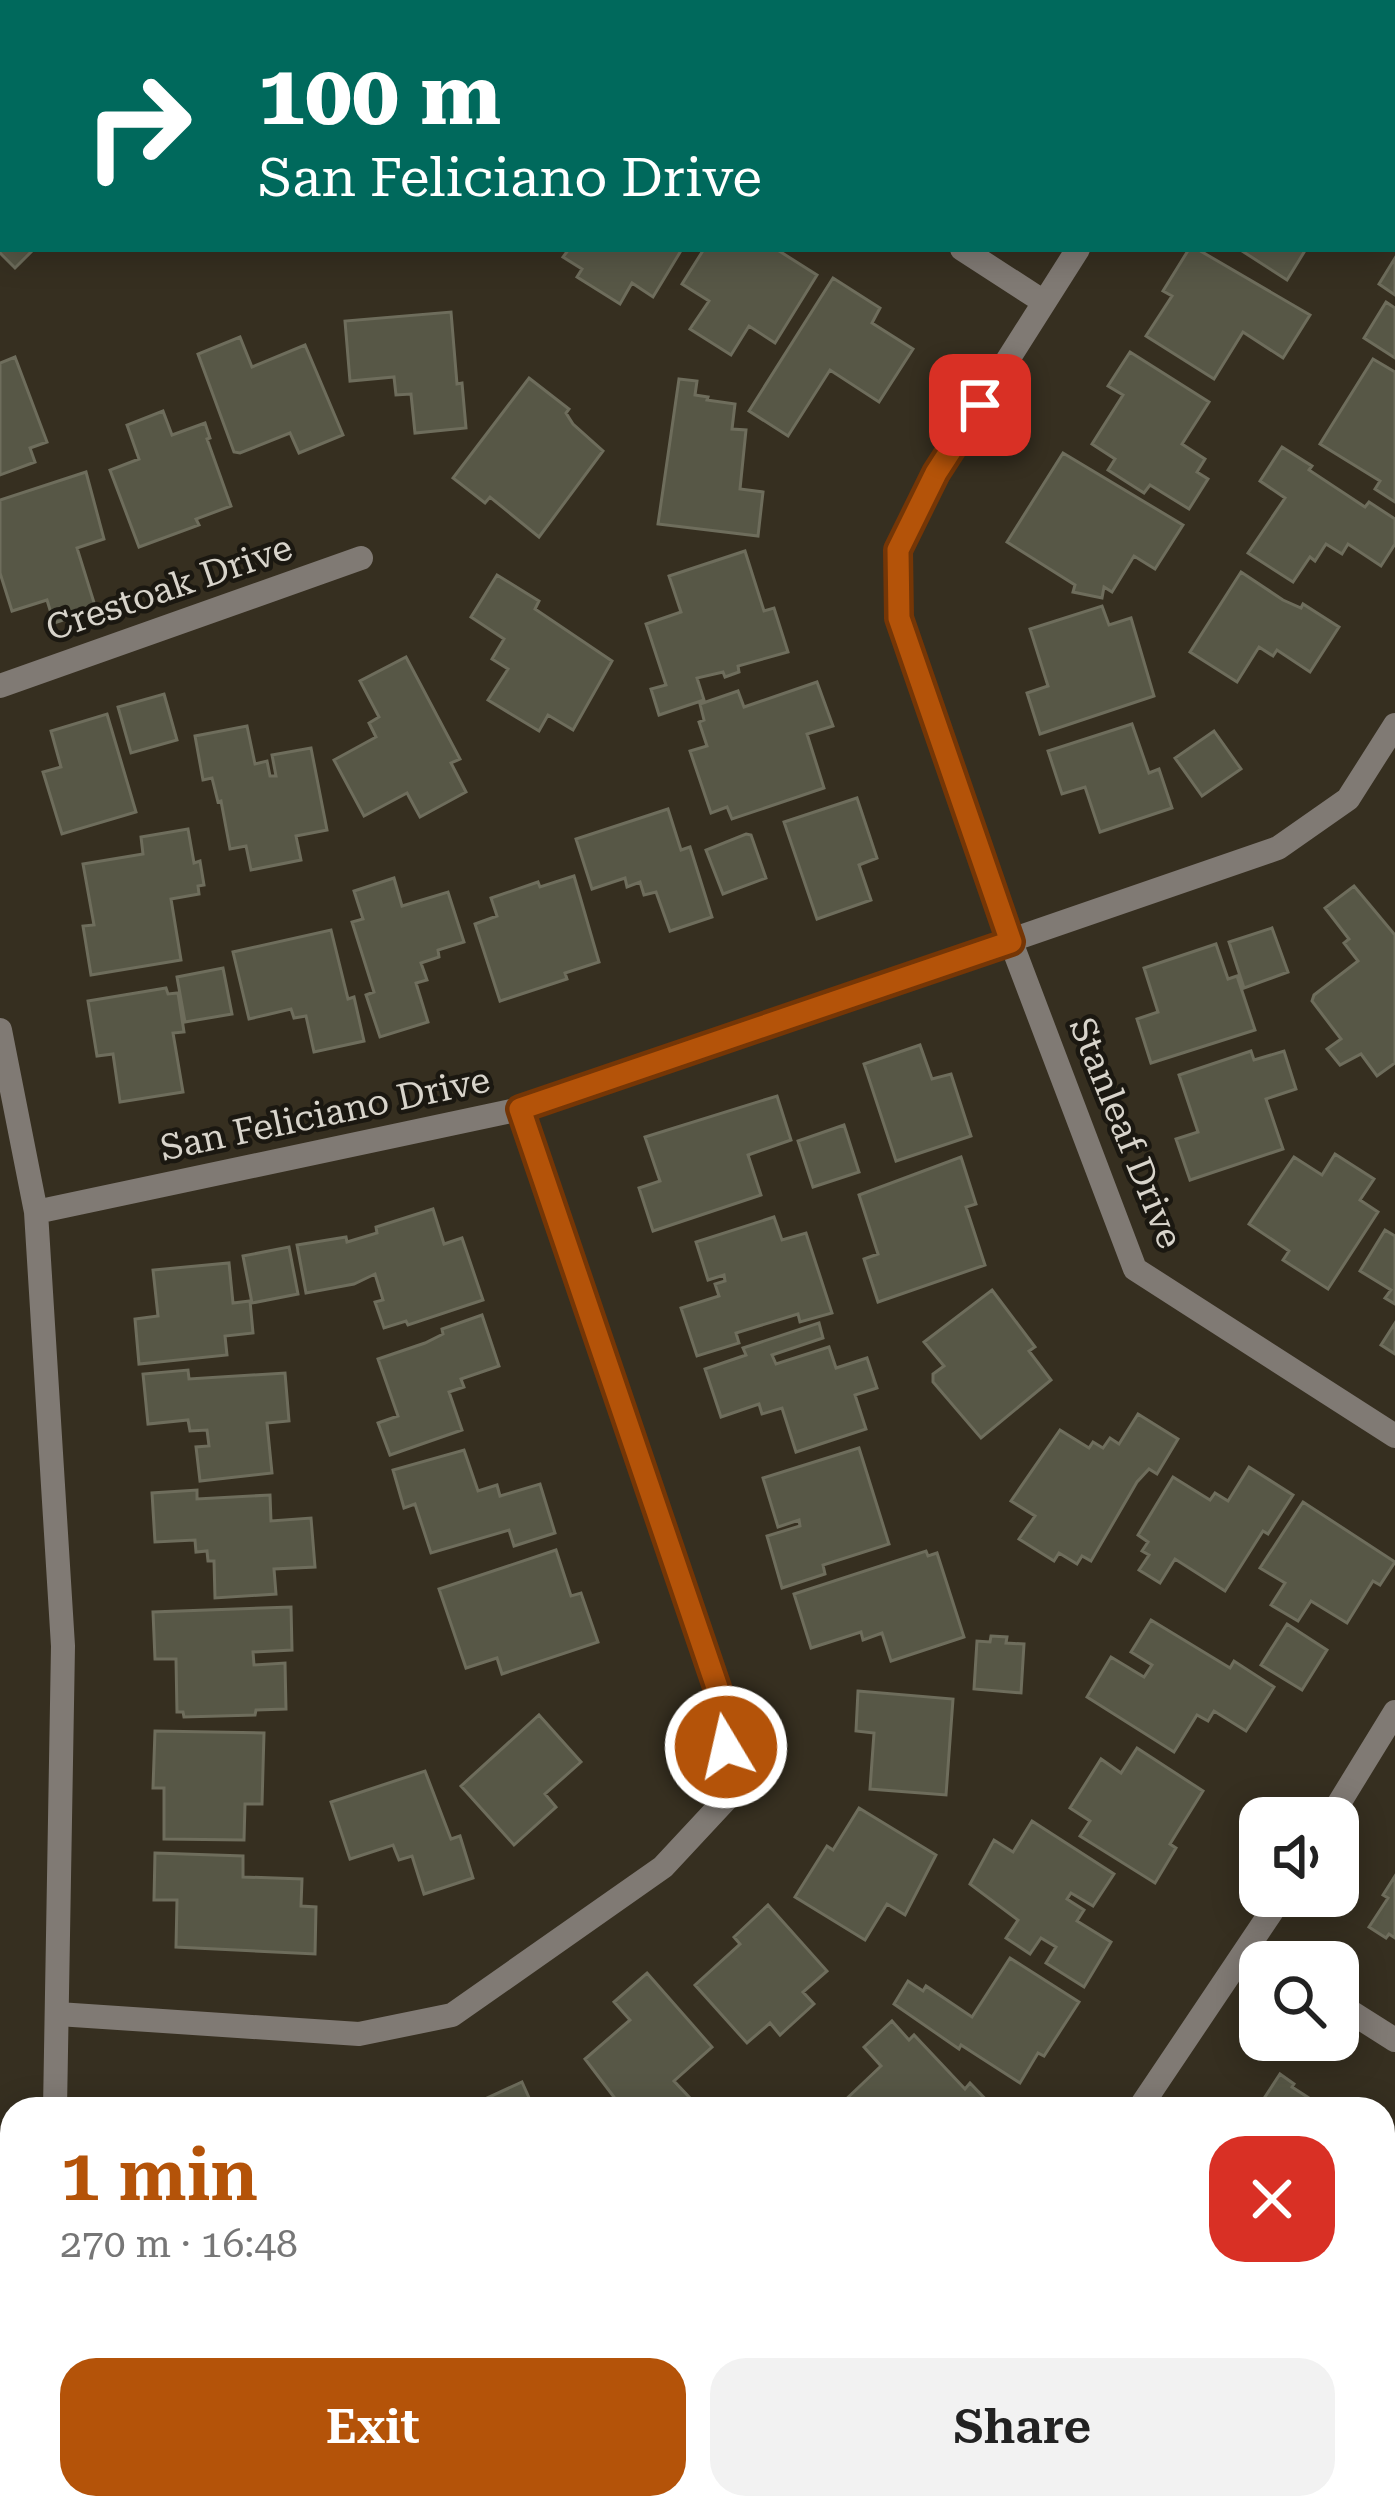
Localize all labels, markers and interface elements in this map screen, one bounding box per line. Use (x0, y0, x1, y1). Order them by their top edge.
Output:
text: 100 m (258, 46, 501, 144)
icon: right (60, 48, 216, 204)
text: San Feliciano Drive (258, 146, 762, 209)
pin (929, 354, 1031, 456)
icon: arrive (947, 372, 1013, 438)
street label: Crestoak Drive (40, 526, 298, 650)
street label: Stanleaf Drive (1061, 1012, 1191, 1254)
street label: San Feliciano Drive (156, 1059, 494, 1169)
position arrow (663, 1684, 789, 1810)
map controls (1239, 1797, 1359, 2061)
button: sound (1239, 1797, 1359, 1917)
button: search (1239, 1941, 1359, 2061)
text: 1 min (60, 2133, 258, 2218)
button: close (1209, 2136, 1335, 2262)
text: 270 m · 16:48 (60, 2221, 298, 2267)
button: Exit (60, 2358, 686, 2496)
button: Share (710, 2358, 1335, 2496)

